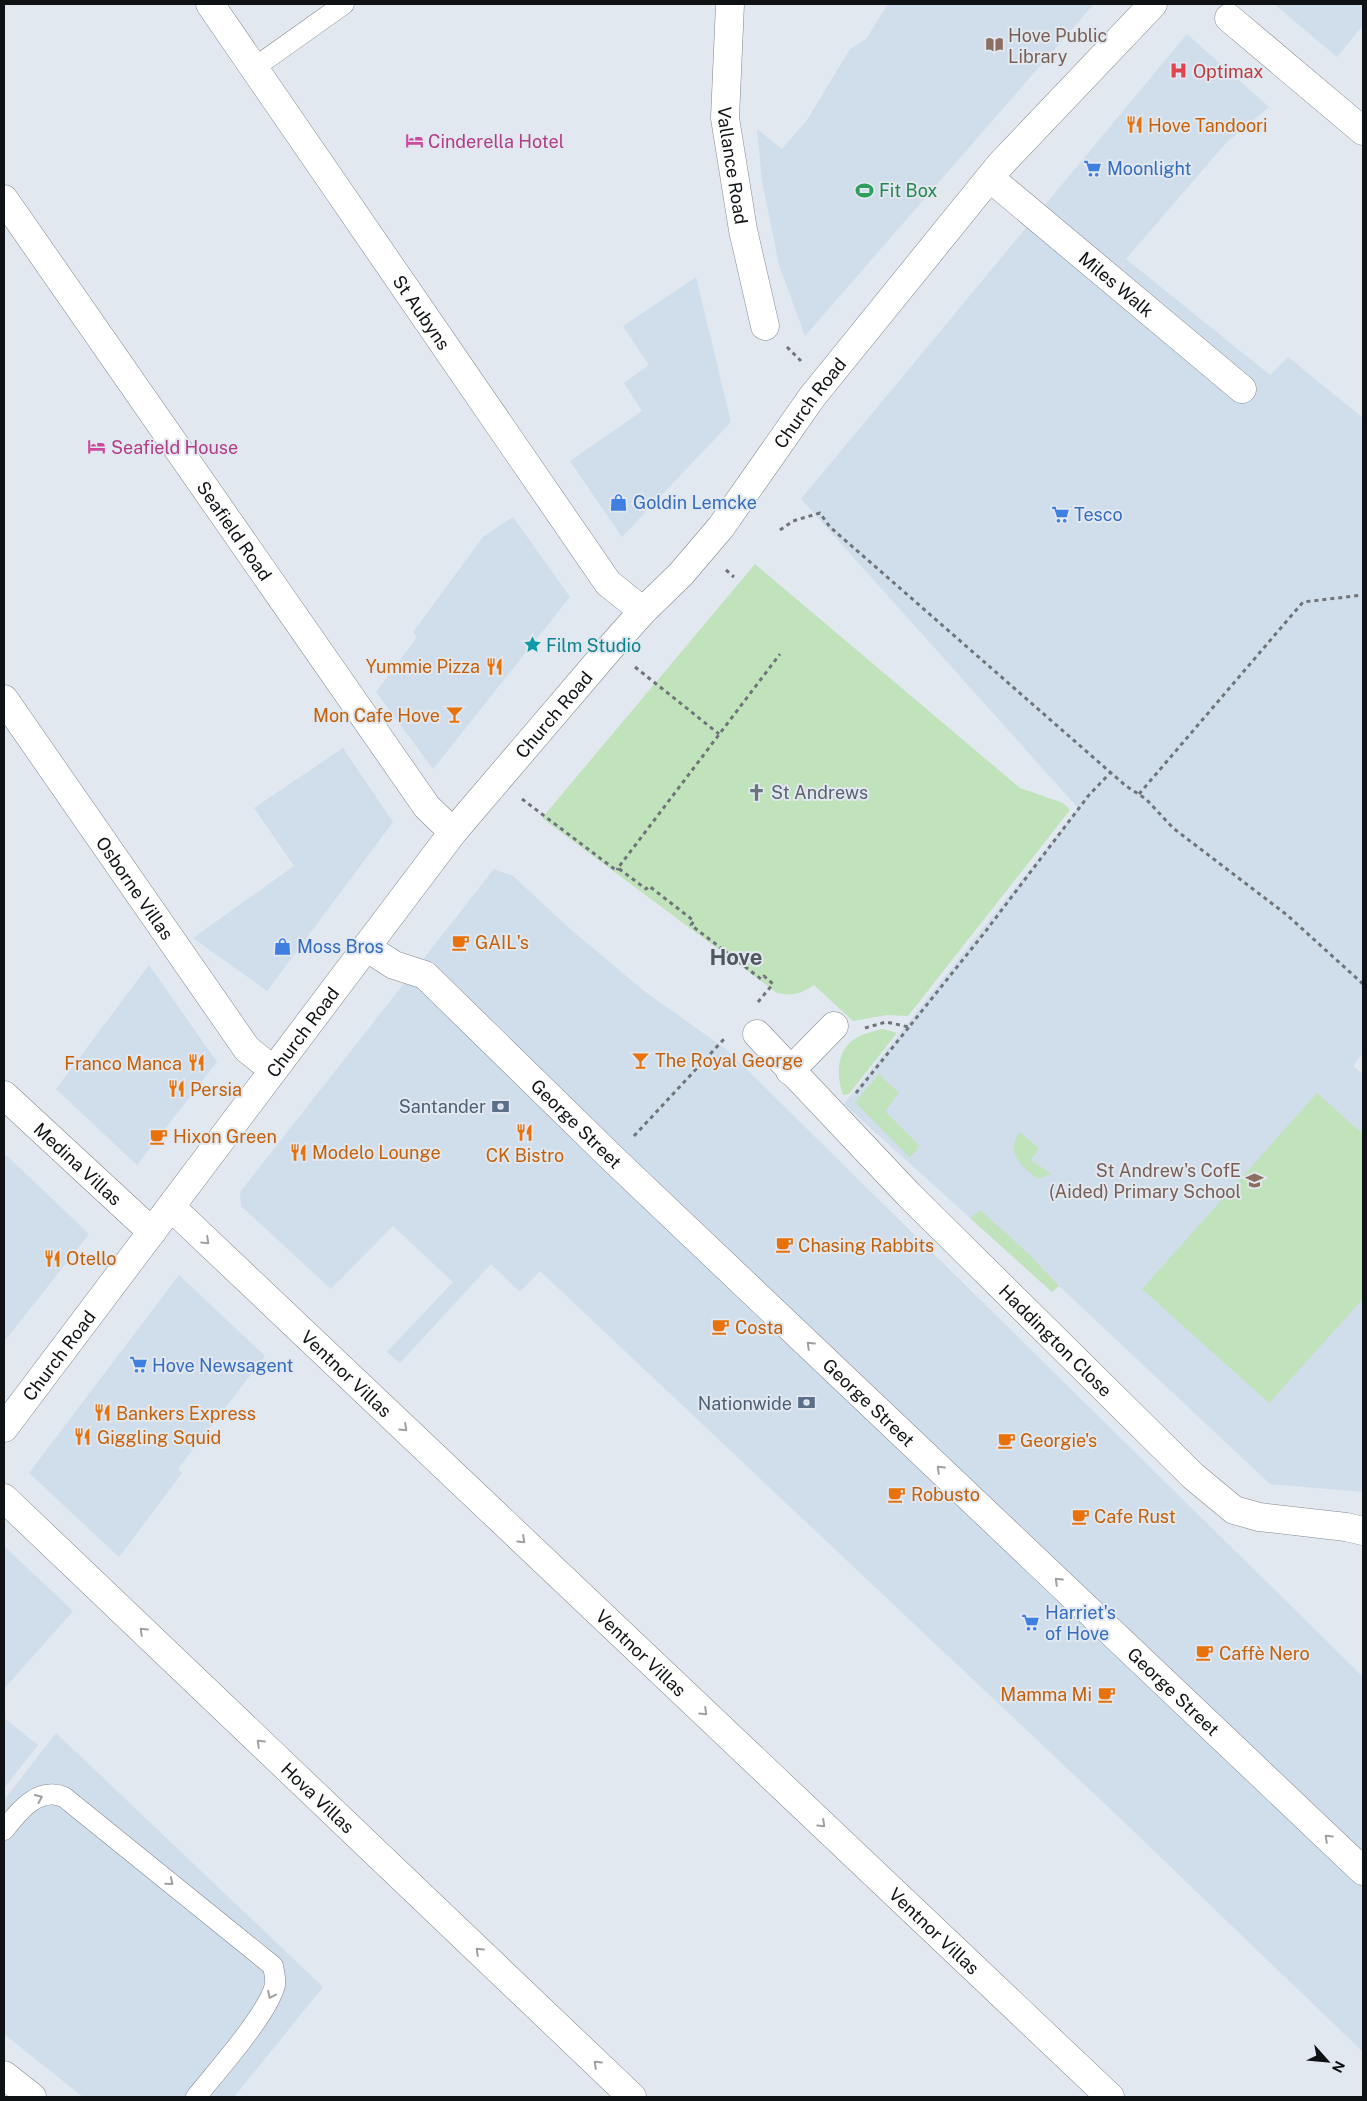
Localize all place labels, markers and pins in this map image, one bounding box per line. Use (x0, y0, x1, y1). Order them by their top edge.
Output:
place label: Hove Public Library (1008, 25, 1107, 67)
library icon: Hove Public Library (984, 35, 1004, 55)
hospital icon: Optimax (1169, 61, 1189, 81)
place label: Optimax (1193, 61, 1263, 82)
restaurant icon: Hove Tandoori (1124, 115, 1144, 135)
place label: Hove Tandoori (1148, 115, 1268, 136)
hotel icon: Cinderella Hotel (404, 131, 424, 151)
place label: Cinderella Hotel (428, 131, 564, 152)
supermarket icon: Moonlight (1083, 158, 1103, 178)
place label: Moonlight (1107, 158, 1192, 179)
sports icon: Fit Box (855, 180, 875, 200)
place label: Fit Box (879, 180, 937, 201)
hotel icon: Seafield House (87, 437, 107, 457)
place label: Seafield House (111, 437, 238, 458)
shop icon: Goldin Lemcke (609, 492, 629, 512)
place label: Goldin Lemcke (633, 492, 757, 513)
supermarket icon: Tesco (1050, 504, 1070, 524)
place label: Tesco (1074, 504, 1123, 525)
place icon: Film Studio (522, 635, 542, 655)
place label: Film Studio (546, 635, 641, 656)
place label: Yummie Pizza (366, 656, 480, 677)
restaurant icon: Yummie Pizza (484, 656, 504, 676)
place label: Mon Cafe Hove (313, 705, 440, 726)
bar icon: Mon Cafe Hove (444, 705, 464, 725)
church icon: St Andrews (747, 782, 767, 802)
place label: St Andrews (771, 782, 868, 803)
cafe icon: GAIL's (451, 932, 471, 952)
place label: GAIL's (475, 932, 529, 953)
shop icon: Moss Bros (273, 936, 293, 956)
place label: Moss Bros (297, 936, 384, 957)
bar icon: The Royal George (631, 1050, 651, 1070)
place label: The Royal George (655, 1050, 803, 1071)
place label: Franco Manca (64, 1053, 182, 1074)
restaurant icon: Franco Manca (186, 1053, 206, 1073)
restaurant icon: Persia (166, 1079, 186, 1099)
place label: Persia (190, 1079, 242, 1100)
place label: Santander (399, 1096, 486, 1117)
bank icon: Santander (490, 1096, 510, 1116)
restaurant icon: CK Bistro (515, 1122, 535, 1142)
cafe icon: Hixon Green (149, 1126, 169, 1146)
place label: Hixon Green (173, 1126, 277, 1147)
restaurant icon: Modelo Lounge (288, 1142, 308, 1162)
place label: Modelo Lounge (312, 1142, 441, 1163)
place label: CK Bistro (486, 1145, 564, 1166)
place label: St Andrew's CofE (Aided) Primary School (1049, 1160, 1241, 1202)
school or university icon: St Andrew's CofE (Aided) Primary School (1245, 1170, 1265, 1190)
cafe icon: Chasing Rabbits (774, 1235, 794, 1255)
place label: Chasing Rabbits (798, 1235, 934, 1256)
restaurant icon: Otello (42, 1248, 62, 1268)
place label: Otello (66, 1248, 116, 1269)
cafe icon: Costa (711, 1317, 731, 1337)
place label: Costa (735, 1317, 783, 1338)
supermarket icon: Hove Newsagent (128, 1355, 148, 1375)
place label: Hove Newsagent (152, 1355, 294, 1376)
place label: Nationwide (698, 1393, 792, 1414)
bank icon: Nationwide (796, 1393, 816, 1413)
restaurant icon: Bankers Express (92, 1403, 112, 1423)
place label: Bankers Express (116, 1403, 256, 1424)
restaurant icon: Giggling Squid (73, 1427, 93, 1447)
place label: Giggling Squid (97, 1427, 221, 1448)
cafe icon: Georgie's (996, 1430, 1016, 1450)
place label: Georgie's (1020, 1430, 1097, 1451)
cafe icon: Robusto (887, 1484, 907, 1504)
place label: Robusto (911, 1484, 980, 1505)
cafe icon: Cafe Rust (1070, 1506, 1090, 1526)
place label: Cafe Rust (1094, 1506, 1176, 1527)
place label: Harriet's of Hove (1045, 1602, 1116, 1644)
supermarket icon: Harriet's of Hove (1021, 1612, 1041, 1632)
cafe icon: Caffè Nero (1195, 1643, 1215, 1663)
place label: Caffè Nero (1219, 1643, 1310, 1664)
place label: Mamma Mi (1000, 1684, 1092, 1705)
cafe icon: Mamma Mi (1096, 1684, 1116, 1704)

